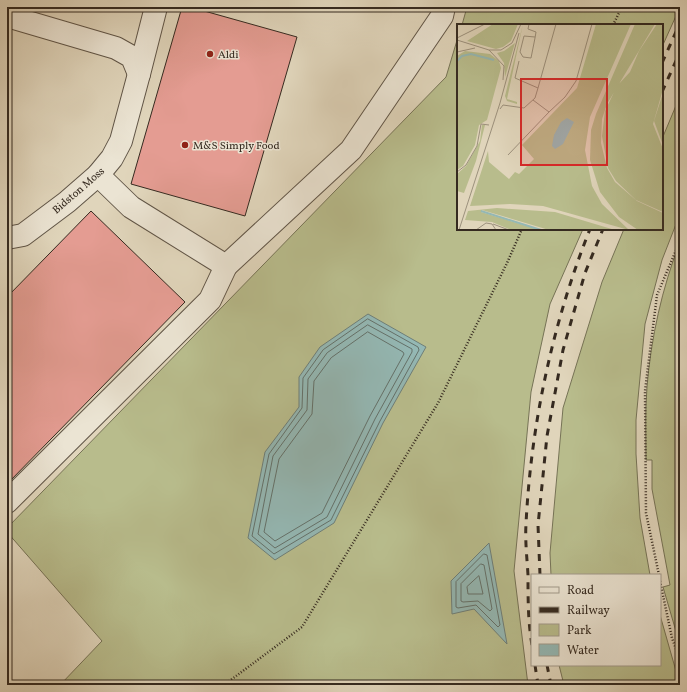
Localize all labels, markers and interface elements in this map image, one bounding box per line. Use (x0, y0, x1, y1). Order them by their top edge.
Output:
inset map (457, 24, 663, 230)
place label: Aldi (218, 48, 239, 63)
marker: Aldi (205, 49, 215, 59)
place label: M&S Simply Food (193, 139, 280, 154)
marker: M&S Simply Food (180, 140, 190, 150)
street label: Bidston Moss (50, 164, 109, 218)
legend (531, 574, 661, 666)
text: Road (567, 583, 594, 599)
text: Railway (567, 603, 610, 619)
text: Park (567, 623, 592, 639)
text: Water (567, 643, 599, 659)

